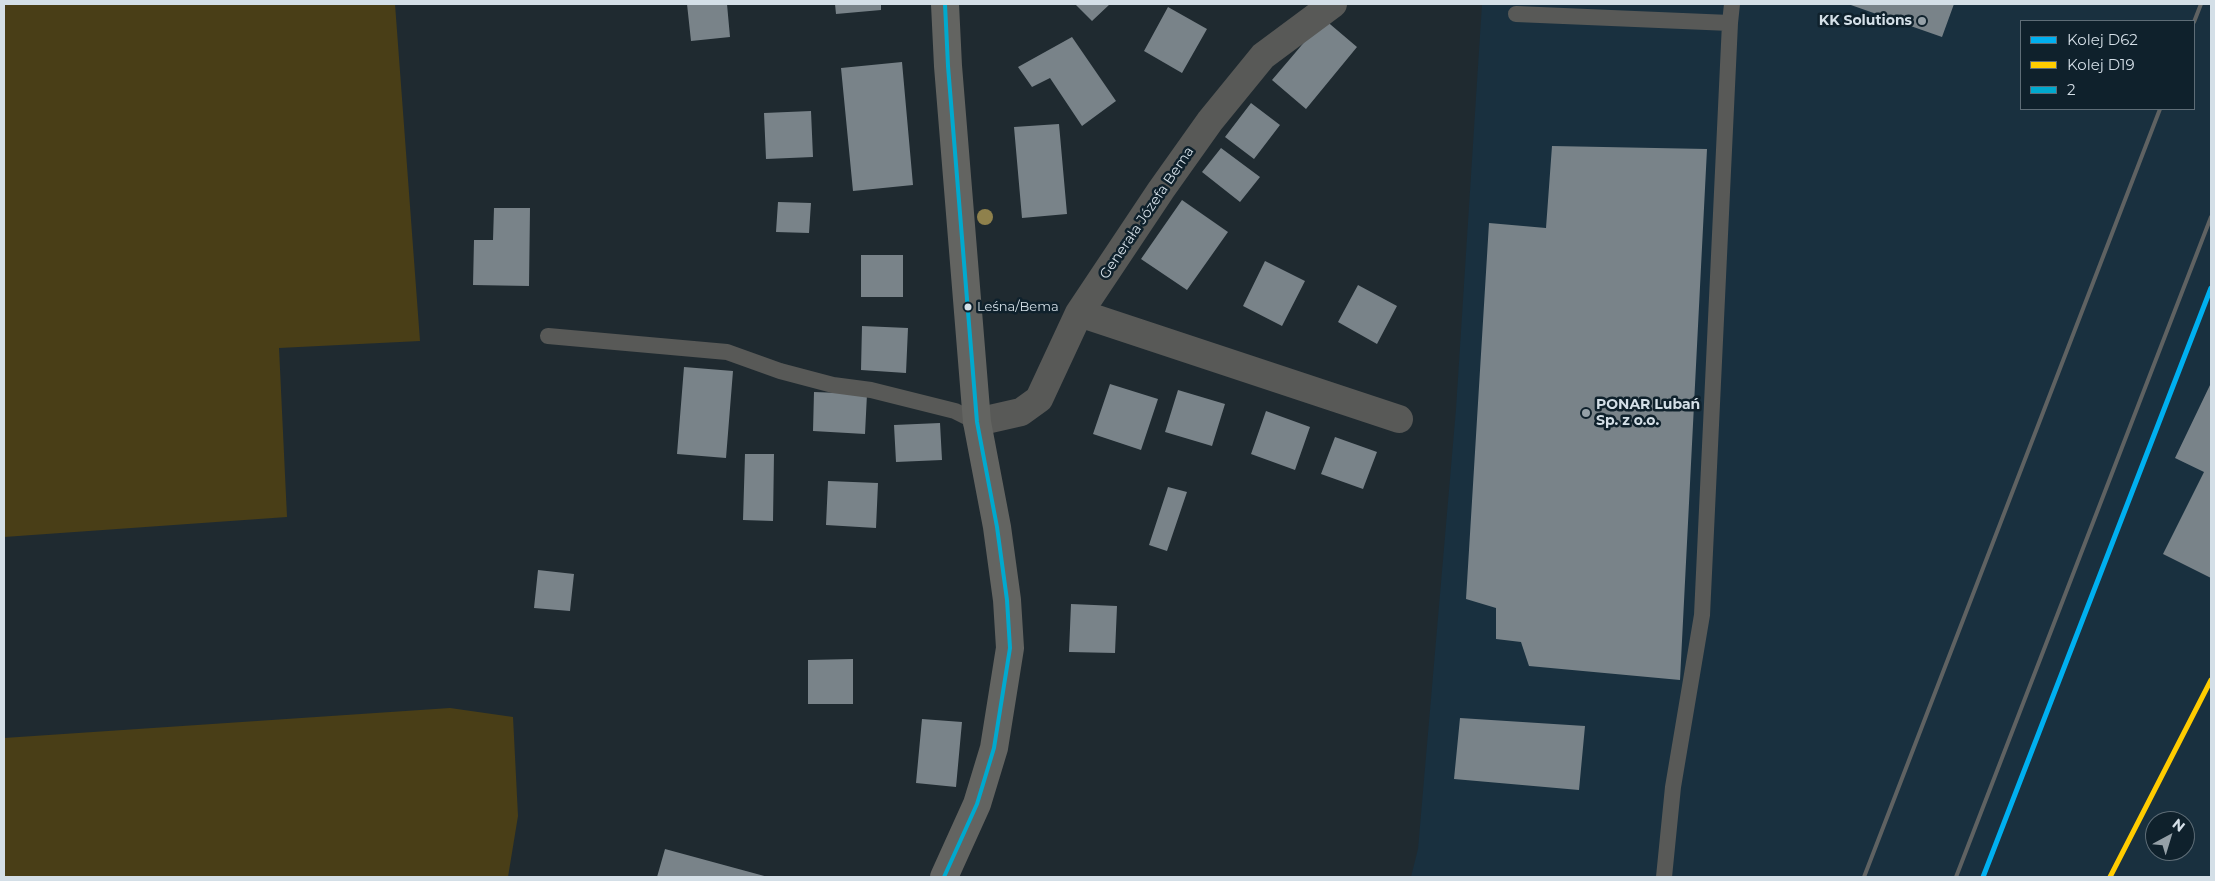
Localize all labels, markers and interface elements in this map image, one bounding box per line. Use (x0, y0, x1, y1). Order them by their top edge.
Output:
place label: KK Solutions (1819, 13, 1912, 29)
marker: KK Solutions (1916, 15, 1928, 27)
legend (2020, 20, 2195, 110)
text: Kolej D62 (2067, 30, 2138, 49)
text: Kolej D19 (2067, 55, 2135, 74)
text: 2 (2067, 80, 2076, 99)
street label: Generała Józefa Bema (1096, 144, 1198, 282)
place label: Leśna/Bema (977, 299, 1059, 315)
marker: Leśna/Bema (963, 302, 973, 312)
place label: PONAR Lubań Sp. z o.o. (1596, 397, 1700, 430)
marker: PONAR Lubań Sp. z o.o. (1580, 407, 1592, 419)
north arrow (2145, 811, 2195, 861)
text: N (2169, 815, 2189, 836)

